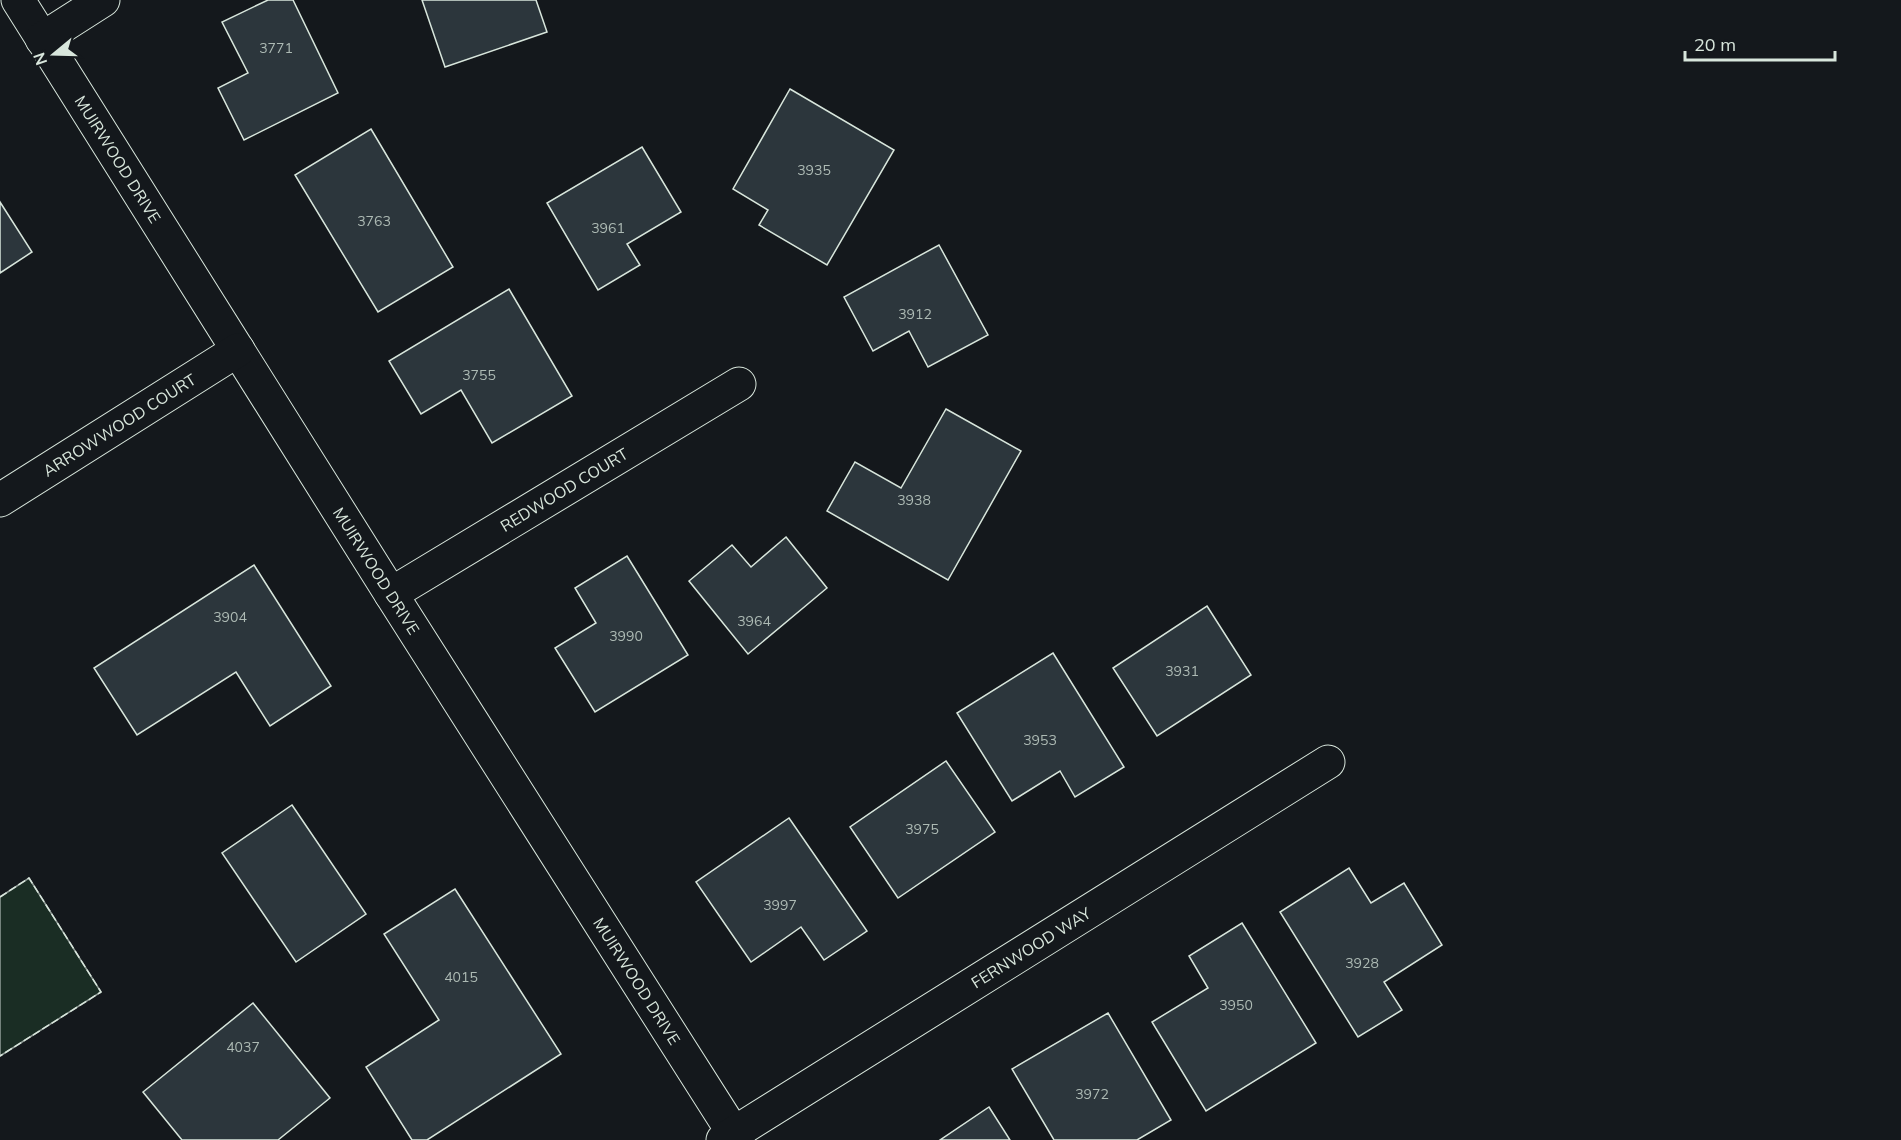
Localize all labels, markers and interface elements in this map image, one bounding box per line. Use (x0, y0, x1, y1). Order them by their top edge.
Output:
north arrow (24, 24, 84, 84)
scale bar (1685, 24, 1835, 62)
text: 20 m (1694, 33, 1736, 56)
house number: 3771 (259, 39, 293, 57)
text: N (28, 50, 51, 68)
street label: MUIRWOOD DRIVE (71, 92, 165, 227)
house number: 3935 (797, 161, 831, 179)
house number: 3763 (357, 212, 391, 230)
house number: 3961 (591, 219, 625, 237)
house number: 3912 (898, 305, 932, 323)
house number: 3755 (462, 366, 496, 384)
street label: ARROWWOOD COURT (39, 369, 200, 481)
street label: REDWOOD COURT (496, 443, 632, 536)
house number: 3938 (897, 491, 931, 509)
street label: MUIRWOOD DRIVE (329, 503, 424, 638)
house number: 3904 (213, 608, 247, 626)
house number: 3964 (737, 612, 771, 630)
house number: 3990 (609, 627, 643, 645)
house number: 3931 (1165, 662, 1199, 680)
house number: 3953 (1023, 731, 1057, 749)
house number: 3975 (905, 820, 939, 838)
house number: 3997 (763, 896, 797, 914)
street label: FERNWOOD WAY (967, 903, 1095, 992)
street label: MUIRWOOD DRIVE (589, 914, 685, 1048)
house number: 3928 (1345, 954, 1379, 972)
house number: 4015 (444, 968, 478, 986)
house number: 3950 (1219, 996, 1253, 1014)
house number: 4037 (226, 1038, 260, 1056)
house number: 3972 (1075, 1085, 1109, 1103)

